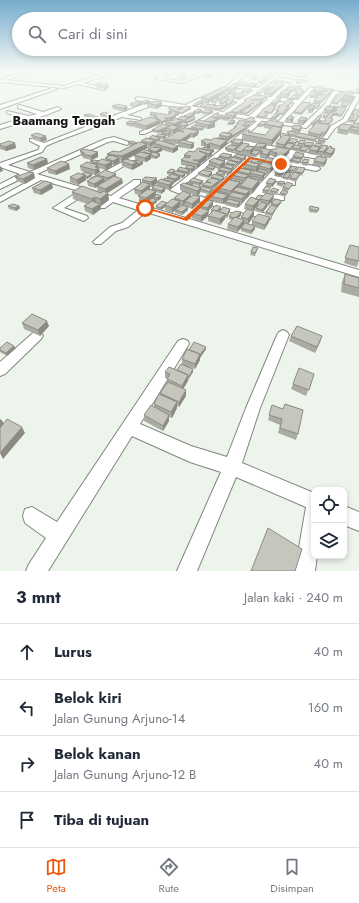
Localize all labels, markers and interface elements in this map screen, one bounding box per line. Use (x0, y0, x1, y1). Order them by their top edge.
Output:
search box (12, 12, 347, 56)
icon: search (26, 23, 48, 45)
text: Cari di sini (58, 23, 128, 45)
district label: Baamang Tengah (13, 111, 115, 130)
route end (272, 155, 290, 173)
route start (136, 199, 154, 217)
map controls (311, 487, 347, 559)
button: locate (311, 487, 347, 523)
button: layers (311, 523, 347, 559)
text: 3 mnt (16, 585, 61, 609)
text: Jalan kaki · 240 m (244, 588, 343, 607)
icon: ahead (16, 641, 38, 663)
text: Lurus (54, 641, 92, 663)
text: 40 m (314, 642, 343, 661)
text: Belok kiri (54, 687, 122, 709)
icon: left (16, 697, 38, 719)
text: 160 m (308, 698, 343, 717)
text: Jalan Gunung Arjuno-14 (54, 709, 185, 728)
text: Belok kanan (54, 743, 141, 765)
icon: right (16, 753, 38, 775)
text: 40 m (314, 754, 343, 773)
text: Jalan Gunung Arjuno-12 B (54, 765, 196, 784)
icon: arrive (16, 809, 38, 831)
text: Tiba di tujuan (54, 809, 149, 831)
tab: Peta (45, 856, 67, 896)
tab: Rute (158, 856, 180, 896)
tab: Disimpan (270, 856, 314, 896)

